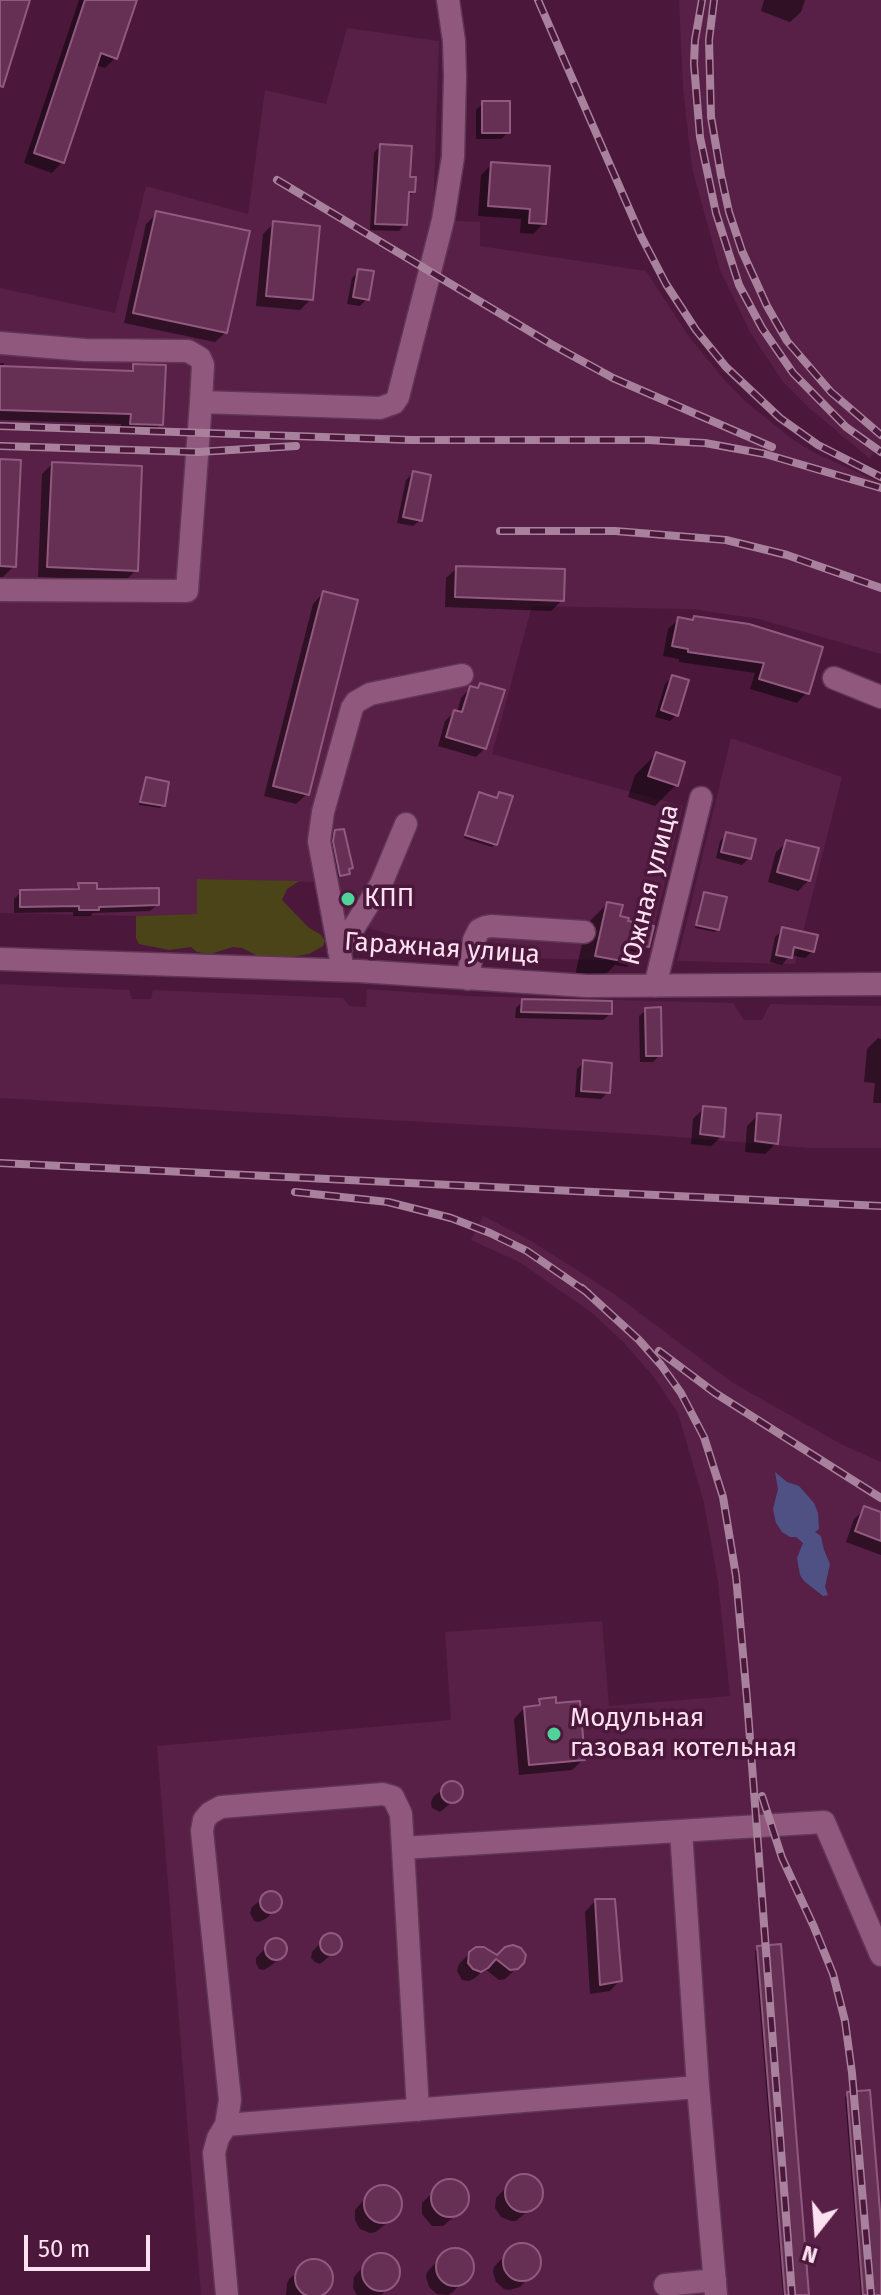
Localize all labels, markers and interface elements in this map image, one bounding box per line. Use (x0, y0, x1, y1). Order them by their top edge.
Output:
street label: Южная улица (616, 801, 686, 969)
place label: КПП (364, 883, 414, 915)
marker: КПП (339, 890, 357, 908)
street label: Гаражная улица (343, 927, 541, 971)
place label: Модульная газовая котельная (570, 1703, 797, 1764)
marker: Модульная газовая котельная (545, 1725, 563, 1743)
north arrow (777, 2191, 857, 2271)
scale bar (28, 2219, 154, 2269)
text: 50 m (38, 2235, 90, 2263)
text: N (799, 2239, 821, 2269)

